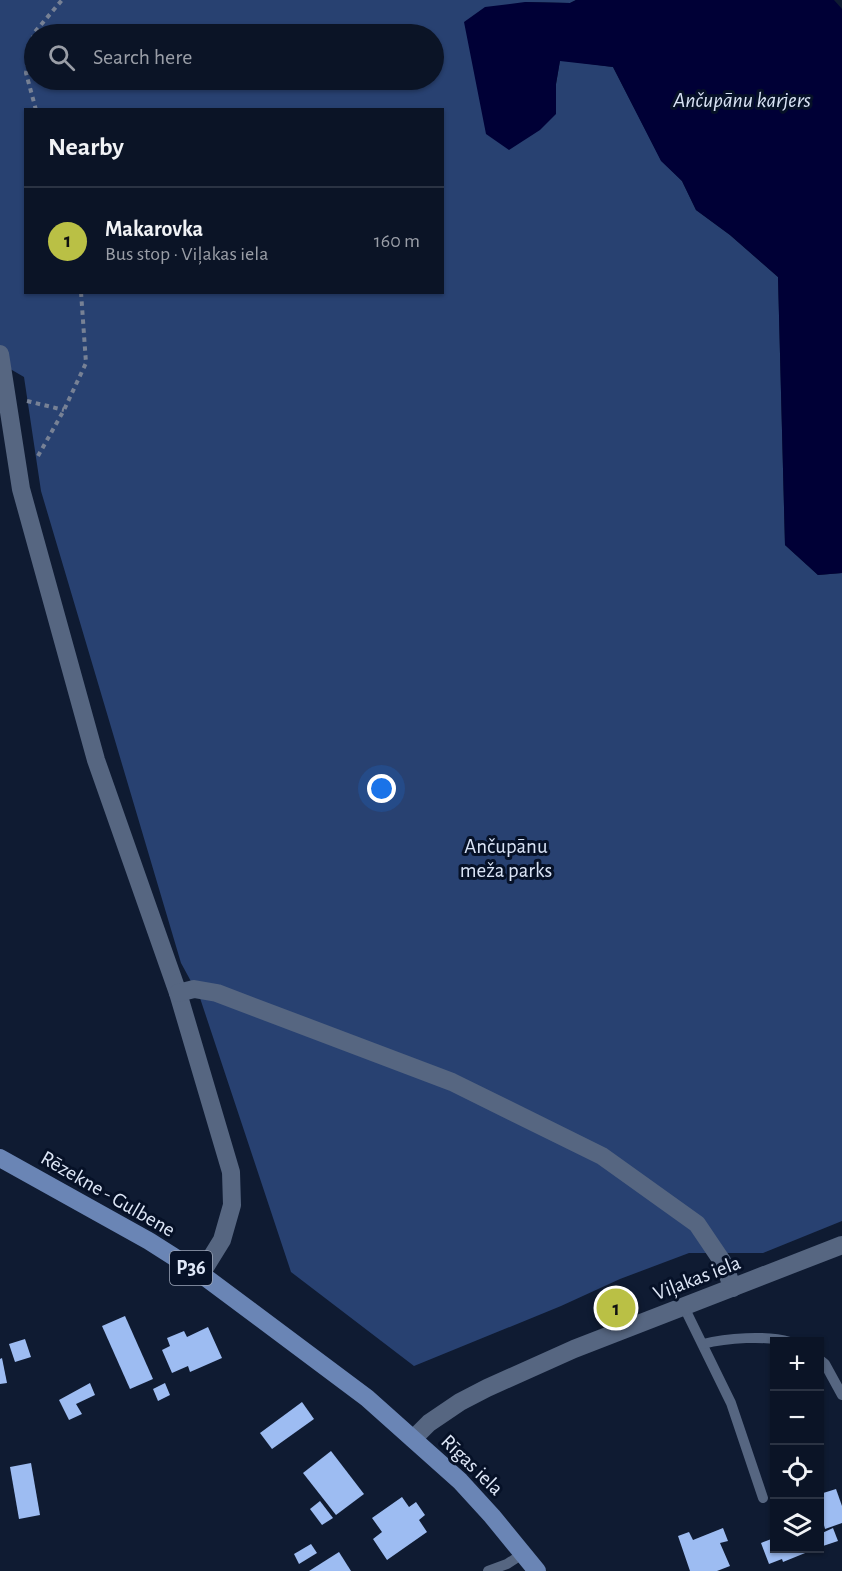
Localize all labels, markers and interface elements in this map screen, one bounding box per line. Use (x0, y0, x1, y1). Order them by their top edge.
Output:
search box (24, 24, 444, 90)
icon: search (45, 41, 78, 74)
text: Search here (93, 46, 192, 68)
water label: Ančupānu karjers (672, 89, 811, 112)
text: Nearby (48, 134, 124, 160)
text: Makarovka (105, 218, 203, 240)
text: 1 (64, 231, 71, 251)
text: 160 m (374, 231, 420, 251)
text: Bus stop · Viļakas iela (105, 244, 269, 264)
your location (367, 774, 396, 803)
park label: Ančupānu meža parks (460, 836, 552, 881)
street label: Rēzekne - Gulbene (37, 1147, 179, 1241)
road number: P36 (170, 1251, 212, 1285)
street label: Viļakas iela (650, 1252, 744, 1306)
pin: 1 (596, 1286, 636, 1330)
map controls (770, 1337, 824, 1553)
button: + (770, 1337, 824, 1391)
button: − (770, 1391, 824, 1445)
street label: Rīgas iela (437, 1431, 507, 1500)
button: locate (770, 1445, 824, 1499)
button: layers (770, 1499, 824, 1553)

